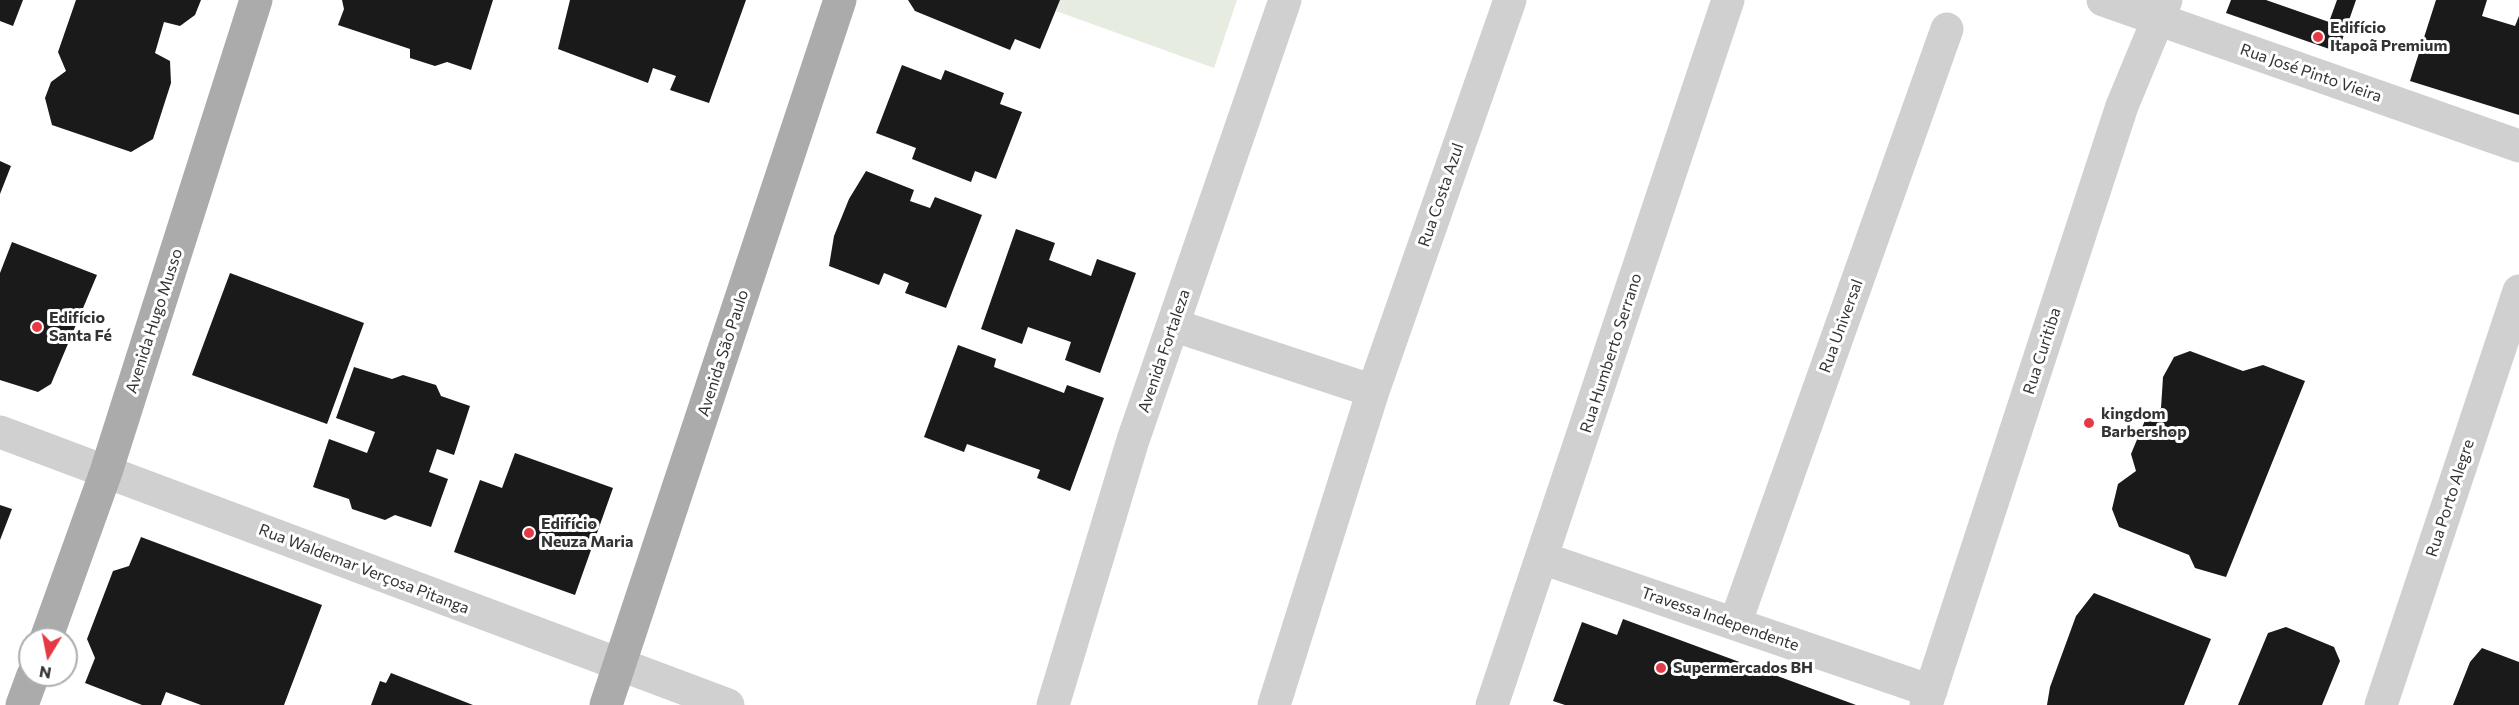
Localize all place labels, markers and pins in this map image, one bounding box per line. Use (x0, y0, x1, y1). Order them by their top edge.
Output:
place label: Edifício Itapoã Premium (2330, 18, 2447, 56)
marker: Edifício Itapoã Premium (2311, 30, 2325, 44)
place label: Edifício Santa Fé (49, 308, 112, 346)
marker: Edifício Santa Fé (30, 320, 44, 334)
place label: kingdom Barbershop (2101, 404, 2187, 442)
marker: kingdom Barbershop (2082, 416, 2096, 430)
place label: Edifício Neuza Maria (541, 514, 633, 552)
marker: Edifício Neuza Maria (522, 526, 536, 540)
place label: Supermercados BH (1673, 658, 1813, 678)
marker: Supermercados BH (1654, 661, 1668, 675)

